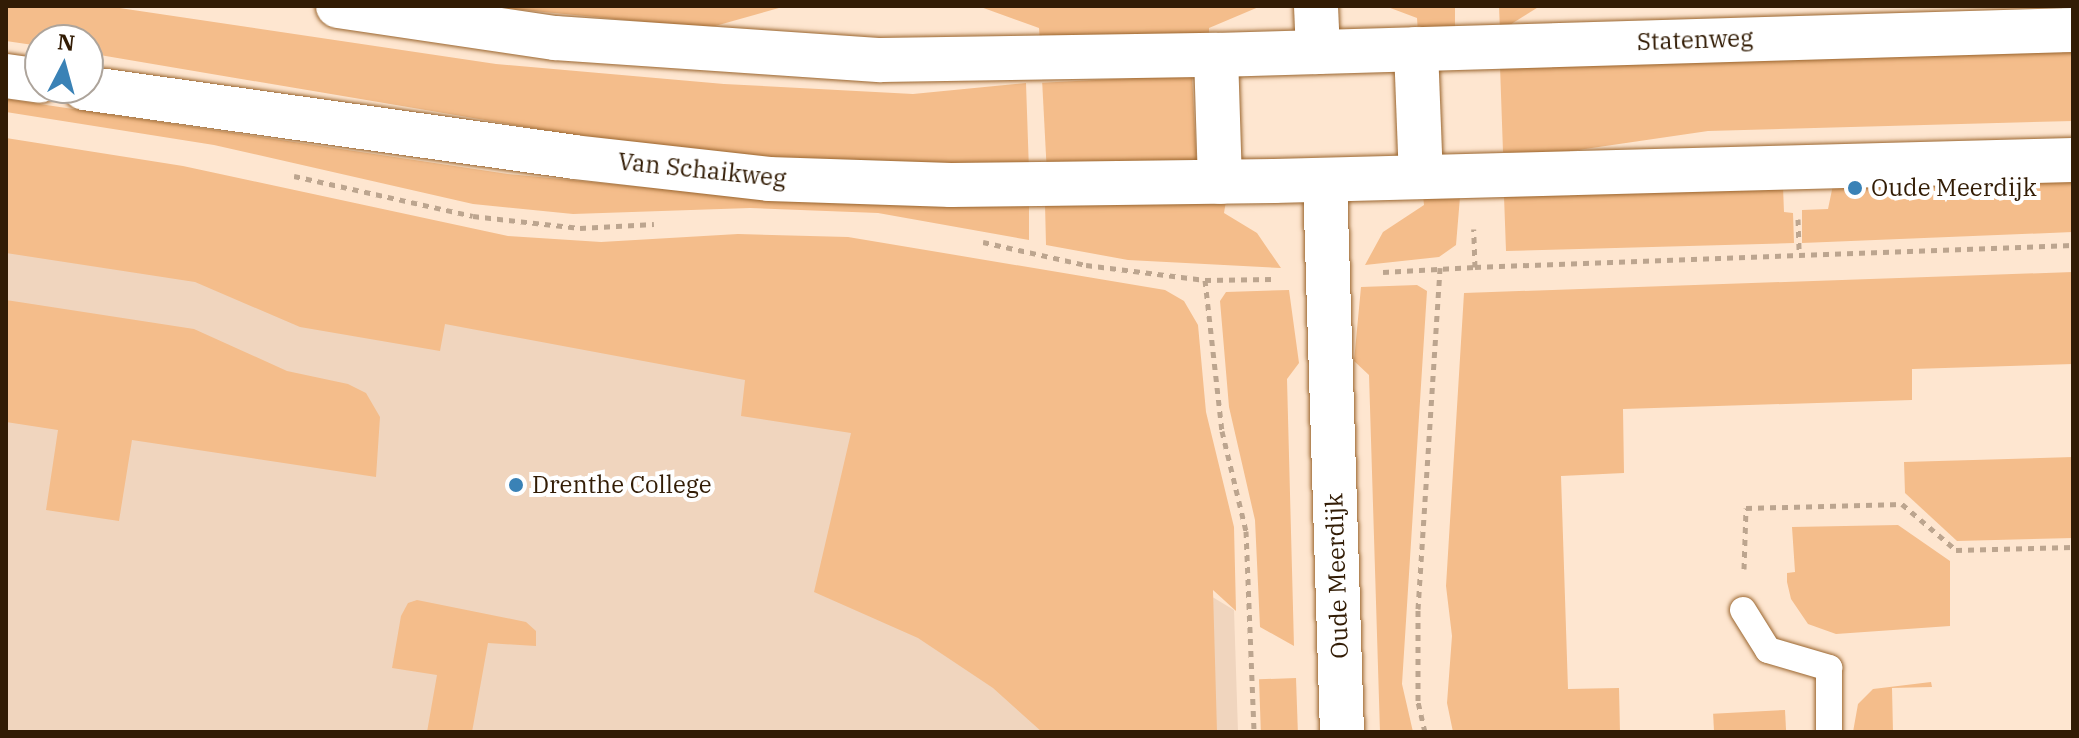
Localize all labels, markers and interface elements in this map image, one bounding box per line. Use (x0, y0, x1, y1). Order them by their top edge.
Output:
north arrow (24, 24, 104, 104)
street label: Statenweg (1636, 24, 1754, 56)
text: N (56, 26, 77, 57)
street label: Van Schaikweg (616, 147, 788, 193)
place label: Oude Meerdijk (1871, 174, 2037, 202)
marker: Oude Meerdijk (1846, 179, 1864, 197)
place label: Drenthe College (532, 471, 712, 499)
marker: Drenthe College (507, 476, 525, 494)
street label: Oude Meerdijk (1320, 493, 1354, 659)

